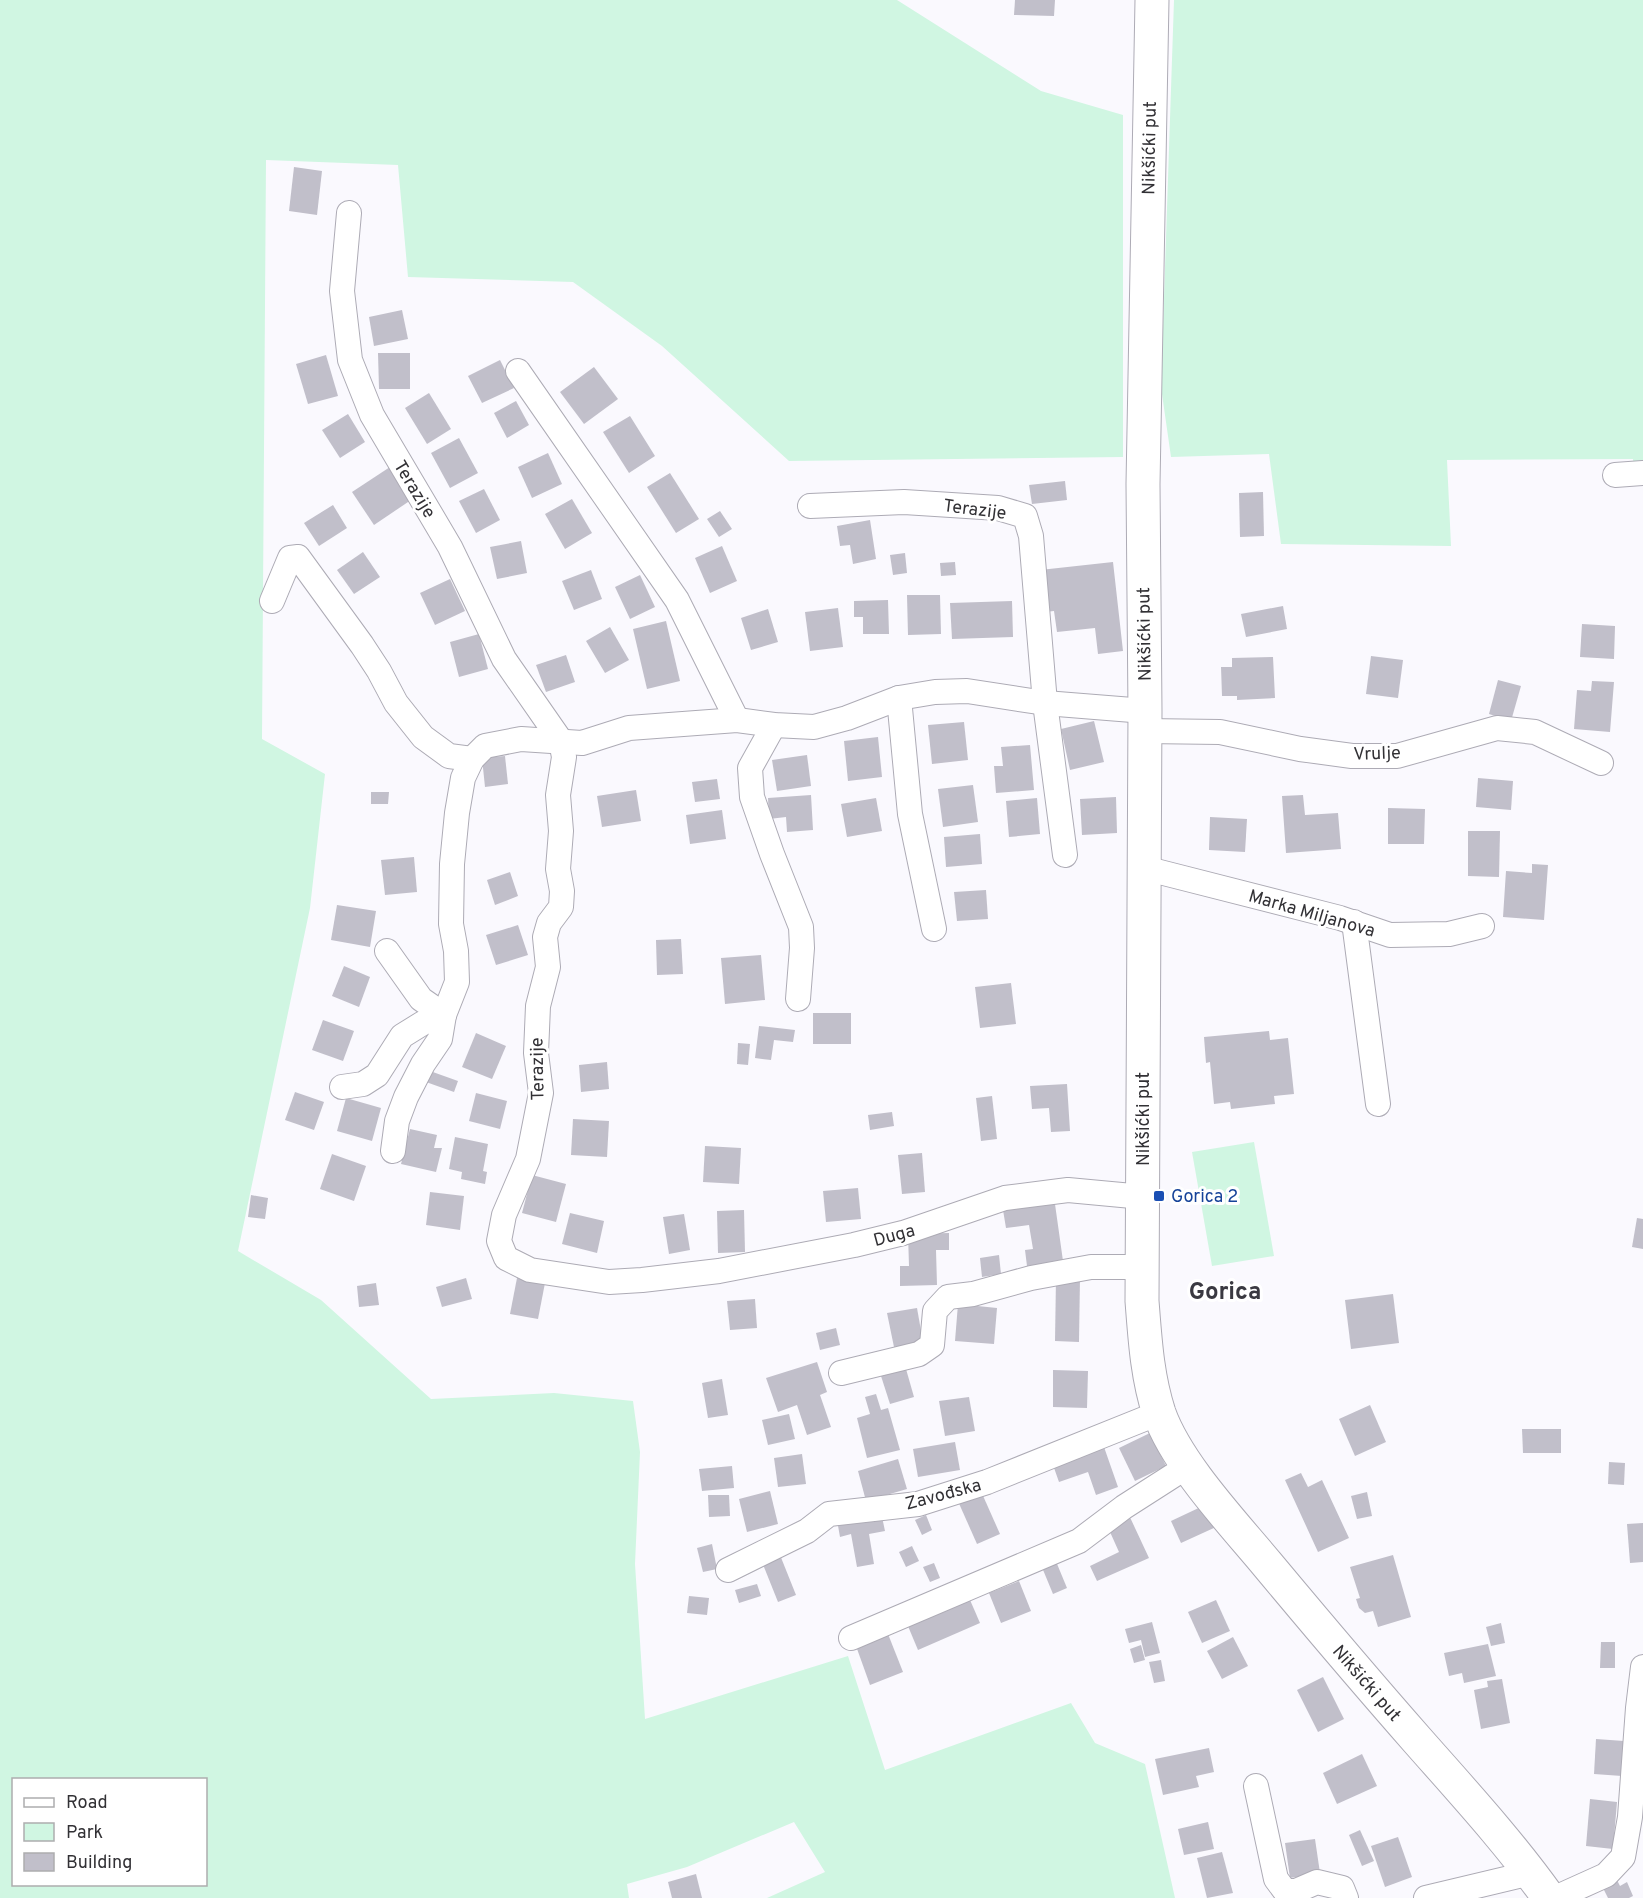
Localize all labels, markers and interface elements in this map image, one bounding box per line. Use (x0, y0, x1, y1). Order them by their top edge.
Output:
street label: Nikšićki put (1138, 101, 1163, 195)
street label: Terazije (388, 457, 440, 523)
street label: Terazije (942, 495, 1008, 526)
street label: Nikšićki put (1133, 587, 1158, 681)
street label: Vrulje (1353, 742, 1401, 767)
street label: Marka Miljanova (1246, 885, 1378, 943)
street label: Terazije (526, 1037, 551, 1101)
street label: Nikšićki put (1133, 1072, 1156, 1166)
place label: Gorica 2 (1171, 1186, 1238, 1209)
marker: Gorica 2 (1152, 1189, 1166, 1203)
street label: Duga (871, 1220, 918, 1253)
district label: Gorica (1189, 1278, 1261, 1308)
street label: Zavođska (903, 1474, 984, 1517)
street label: Nikšićki put (1326, 1641, 1405, 1727)
legend (12, 1778, 207, 1886)
text: Road (66, 1792, 108, 1815)
text: Park (66, 1822, 103, 1845)
text: Building (66, 1852, 132, 1875)

